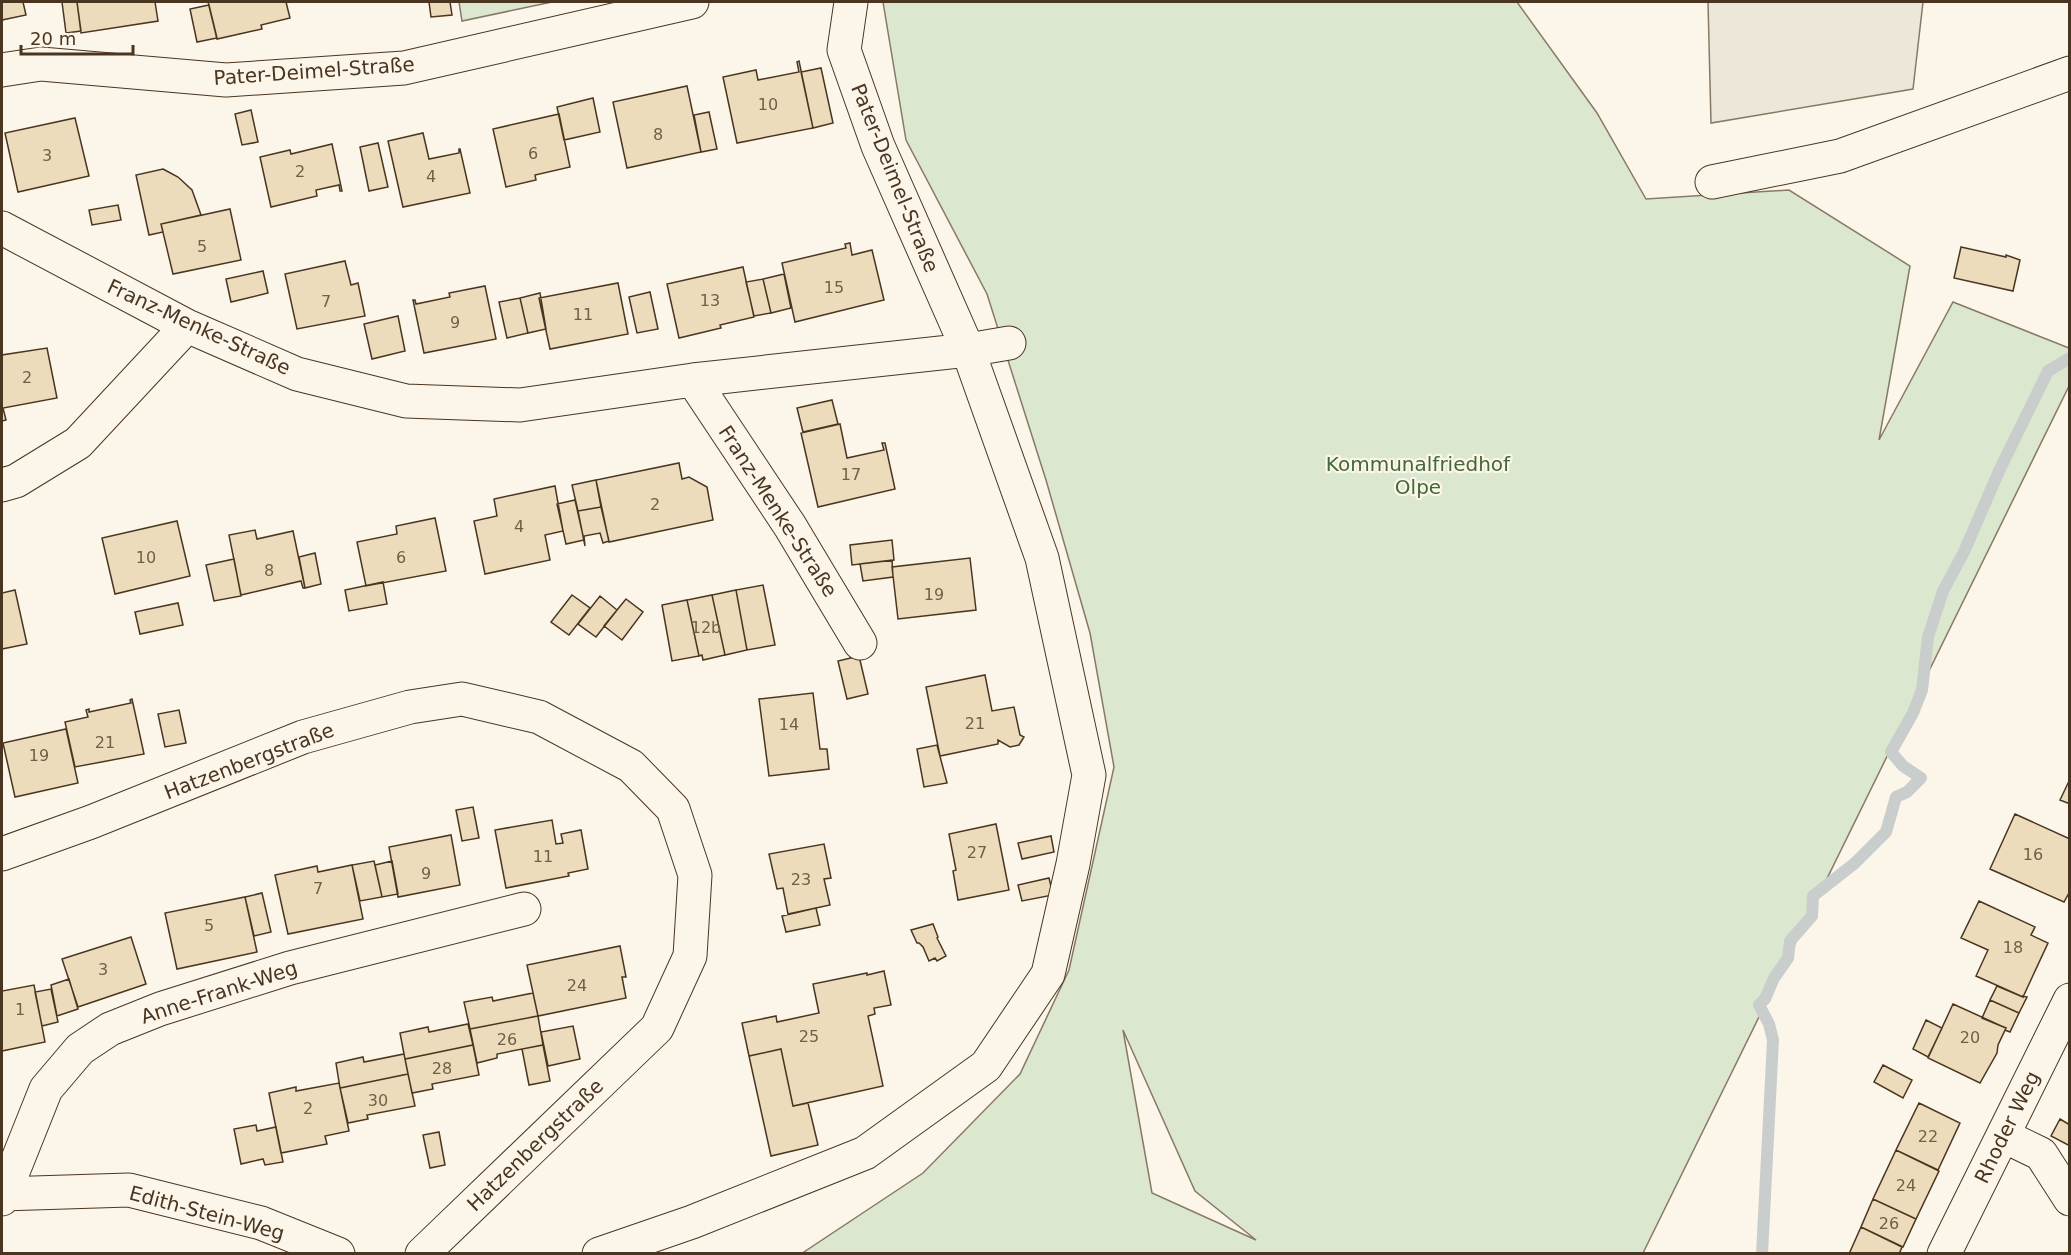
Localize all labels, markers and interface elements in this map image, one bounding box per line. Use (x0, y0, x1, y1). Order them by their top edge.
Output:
scale bar (21, 18, 134, 56)
text: 20 m (30, 28, 76, 49)
street label: Pater-Deimel-Straße (213, 52, 415, 90)
street label: Pater-Deimel-Straße (846, 80, 944, 276)
house number: 10 (758, 95, 778, 114)
house number: 8 (653, 125, 663, 144)
house number: 6 (528, 144, 538, 163)
house number: 3 (42, 146, 52, 165)
house number: 2 (295, 162, 305, 181)
house number: 4 (426, 167, 436, 186)
house number: 5 (197, 237, 207, 256)
street label: Franz-Menke-Straße (104, 274, 294, 380)
house number: 15 (824, 278, 844, 297)
house number: 13 (700, 291, 720, 310)
house number: 7 (321, 292, 331, 311)
house number: 11 (573, 305, 593, 324)
house number: 9 (450, 313, 460, 332)
house number: 2 (22, 368, 32, 387)
street label: Franz-Menke-Straße (714, 421, 842, 601)
park label: Kommunalfriedhof Olpe (1326, 452, 1511, 499)
house number: 17 (841, 465, 861, 484)
house number: 2 (650, 495, 660, 514)
house number: 4 (514, 517, 524, 536)
house number: 10 (136, 548, 156, 567)
house number: 6 (396, 548, 406, 567)
house number: 8 (264, 561, 274, 580)
house number: 19 (924, 585, 944, 604)
house number: 12b (691, 618, 721, 637)
house number: 21 (965, 714, 985, 733)
house number: 14 (779, 715, 799, 734)
street label: Hatzenbergstraße (161, 718, 337, 804)
house number: 21 (95, 733, 115, 752)
house number: 19 (29, 746, 49, 765)
house number: 27 (967, 843, 987, 862)
house number: 16 (2023, 845, 2043, 864)
house number: 11 (533, 847, 553, 866)
house number: 9 (421, 864, 431, 883)
house number: 23 (791, 870, 811, 889)
house number: 7 (313, 879, 323, 898)
house number: 5 (204, 916, 214, 935)
house number: 18 (2003, 938, 2023, 957)
street label: Anne-Frank-Weg (138, 955, 300, 1029)
house number: 3 (98, 960, 108, 979)
house number: 24 (567, 976, 587, 995)
house number: 1 (15, 1000, 25, 1019)
house number: 25 (799, 1027, 819, 1046)
house number: 20 (1960, 1028, 1980, 1047)
house number: 26 (497, 1030, 517, 1049)
house number: 28 (432, 1059, 452, 1078)
street label: Rhoder Weg (1969, 1067, 2045, 1187)
street label: Hatzenbergstraße (462, 1074, 608, 1216)
house number: 30 (368, 1091, 388, 1110)
house number: 2 (303, 1099, 313, 1118)
house number: 22 (1918, 1127, 1938, 1146)
house number: 24 (1896, 1176, 1916, 1195)
street label: Edith-Stein-Weg (127, 1181, 287, 1245)
house number: 26 (1879, 1214, 1899, 1233)

